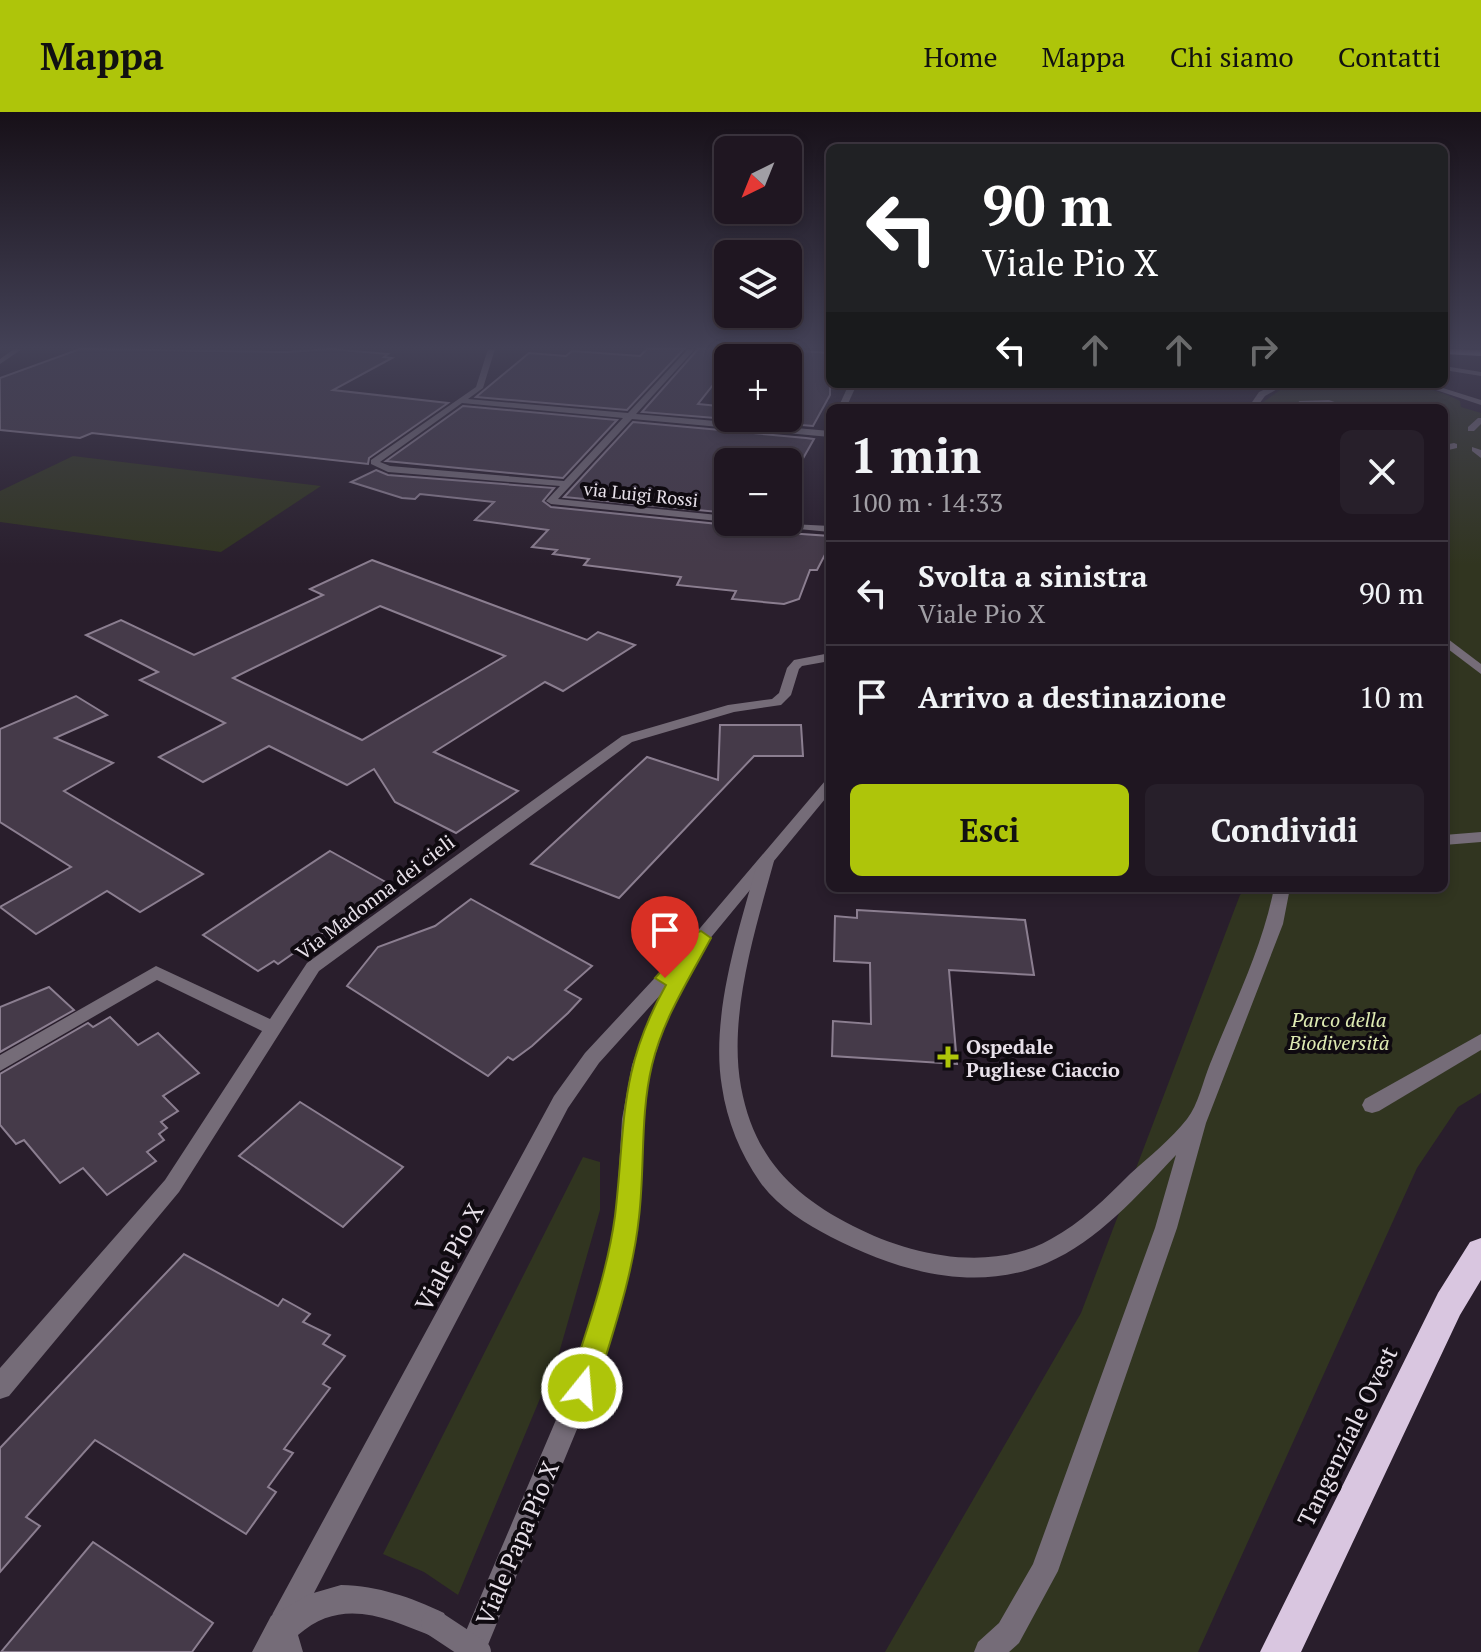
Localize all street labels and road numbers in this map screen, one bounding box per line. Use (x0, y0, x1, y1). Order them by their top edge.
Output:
street label: via Luigi Rossi (582, 476, 699, 512)
street label: Via Madonna dei cieli (290, 828, 460, 966)
street label: Viale Pio X (407, 1198, 491, 1316)
street label: Tangenziale Ovest (1290, 1341, 1404, 1531)
street label: Viale Papa Pio X (468, 1456, 566, 1630)

